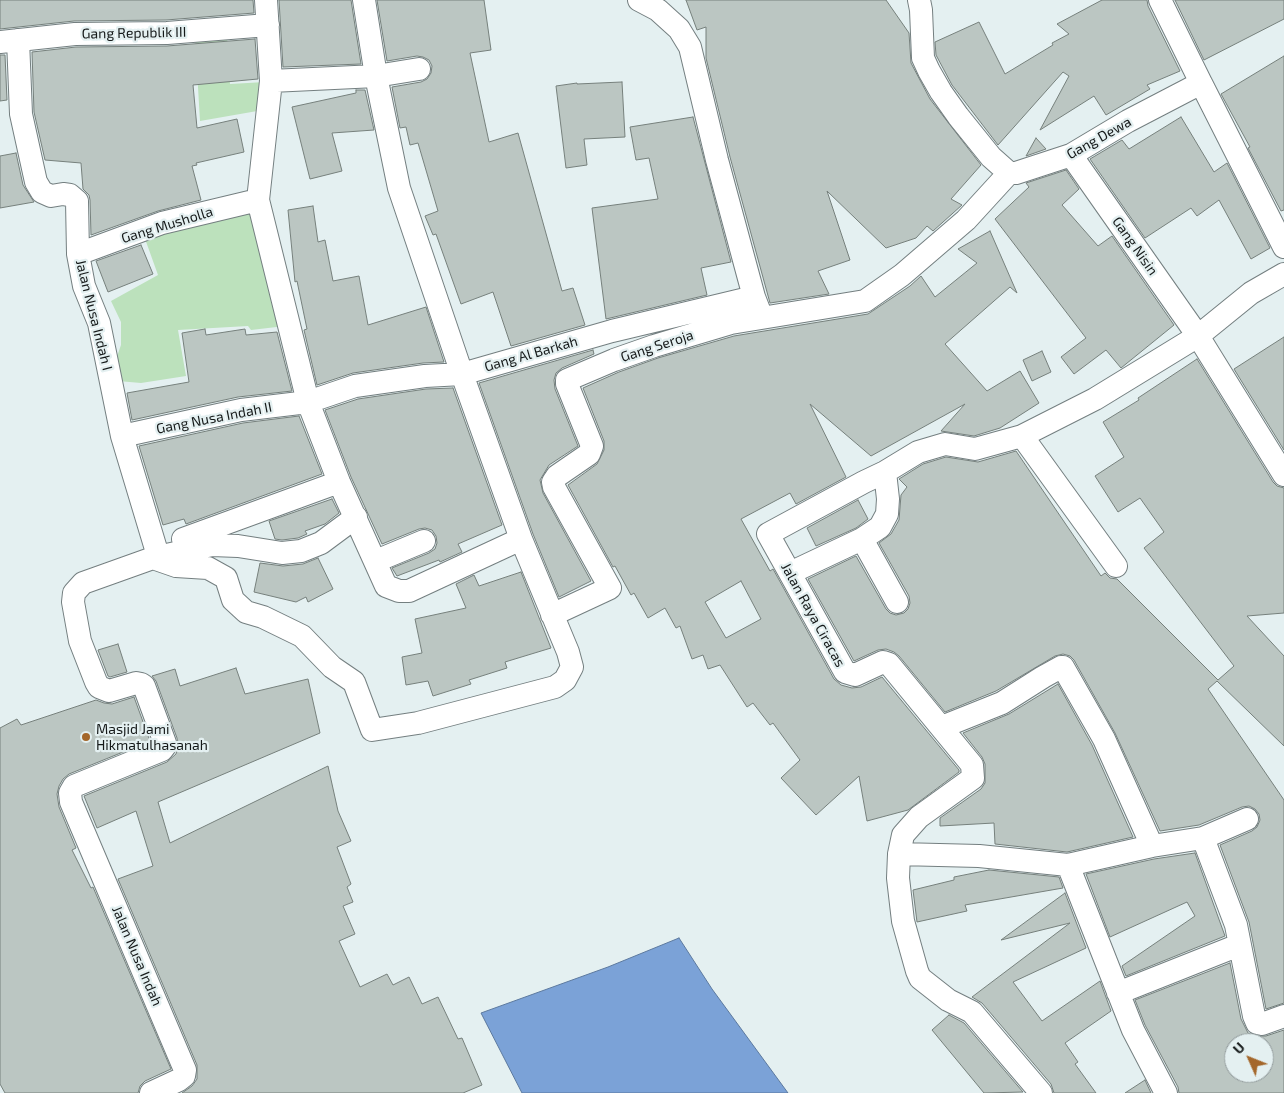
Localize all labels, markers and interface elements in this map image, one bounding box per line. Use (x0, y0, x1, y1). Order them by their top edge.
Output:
street label: Gang Republik III (82, 24, 186, 42)
street label: Gang Dewa (1064, 113, 1134, 163)
street label: Gang Musholla (119, 203, 215, 247)
street label: Gang Nisin (1109, 213, 1161, 279)
street label: Jalan Nusa Indah I (72, 258, 116, 372)
street label: Gang Seroja (619, 326, 695, 366)
street label: Gang Al Barkah (482, 333, 580, 375)
street label: Gang Nusa Indah II (155, 399, 273, 437)
street label: Jalan Raya Ciracas (777, 560, 849, 670)
place label: Masjid Jami Hikmatulhasanah (96, 721, 208, 754)
marker: Masjid Jami Hikmatulhasanah (80, 731, 92, 743)
street label: Jalan Nusa Indah (108, 903, 166, 1009)
north arrow (1224, 1033, 1274, 1083)
text: U (1229, 1039, 1248, 1057)

